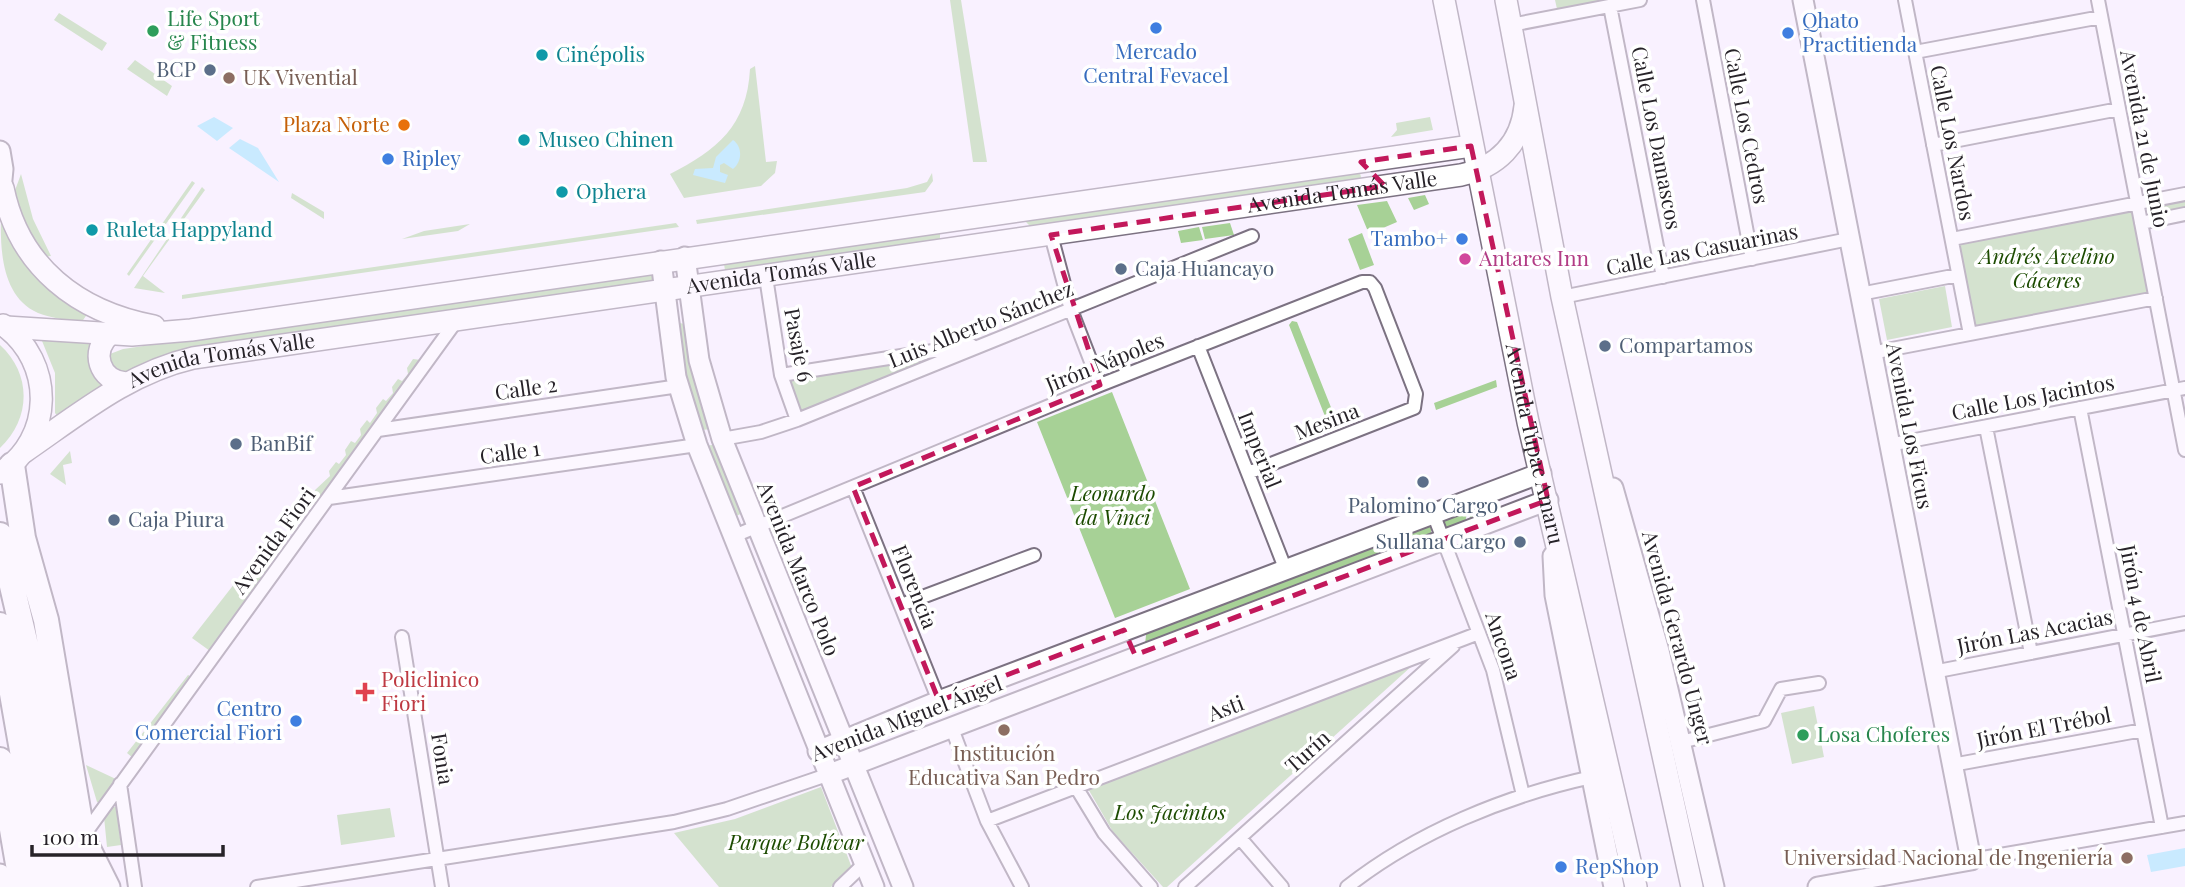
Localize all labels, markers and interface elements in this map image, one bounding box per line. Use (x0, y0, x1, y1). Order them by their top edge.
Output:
place label: Life Sport & Fitness (167, 3, 260, 55)
place label: Qhato Practitienda (1802, 5, 1918, 57)
marker: Mercado Central Fevacel (1148, 20, 1164, 36)
marker: Life Sport & Fitness (145, 23, 161, 39)
marker: Qhato Practitienda (1780, 25, 1796, 41)
place label: Mercado Central Fevacel (1083, 36, 1229, 88)
place label: Cinépolis (556, 39, 645, 67)
street label: Calle Los Damascos (1626, 44, 1689, 232)
street label: Calle Los Cedros (1719, 45, 1777, 206)
street label: Avenida 21 de Junio (2115, 46, 2177, 230)
marker: Cinépolis (534, 47, 550, 63)
place label: BCP (156, 54, 196, 82)
marker: BCP (202, 62, 218, 78)
place label: UK Vivential (243, 62, 358, 90)
street label: Calle Los Nardos (1925, 62, 1983, 223)
marker: UK Vivential (221, 70, 237, 86)
place label: Plaza Norte (283, 109, 390, 137)
marker: Plaza Norte (396, 117, 412, 133)
place label: Museo Chinen (538, 124, 674, 152)
marker: Museo Chinen (516, 132, 532, 148)
place label: Ripley (402, 143, 461, 171)
marker: Ripley (380, 151, 396, 167)
street label: Avenida Tomás Valle (1244, 163, 1439, 218)
place label: Ophera (576, 176, 647, 204)
marker: Ophera (554, 184, 570, 200)
place label: Ruleta Happyland (106, 214, 273, 242)
street label: Calle Las Casuarinas (1603, 216, 1800, 280)
marker: Ruleta Happyland (84, 222, 100, 238)
place label: Tambo+ (1370, 223, 1448, 251)
marker: Tambo+ (1454, 231, 1470, 247)
park label: Andrés Avelino Cáceres (1977, 241, 2115, 293)
place label: Antares Inn (1478, 243, 1589, 271)
street label: Avenida Tomás Valle (683, 244, 878, 299)
marker: Antares Inn (1457, 251, 1473, 267)
place label: Caja Huancayo (1135, 253, 1274, 281)
marker: Caja Huancayo (1113, 261, 1129, 277)
street label: Luis Alberto Sánchez (884, 273, 1077, 373)
street label: Pasaje 6 (779, 305, 821, 384)
street label: Avenida Tomás Valle (121, 325, 316, 393)
street label: Jirón Nápoles (1040, 325, 1168, 398)
place label: Compartamos (1619, 330, 1753, 358)
marker: Compartamos (1597, 338, 1613, 354)
street label: Avenida Los Ficus (1881, 339, 1941, 511)
street label: Avenida Túpac Amaru (1500, 340, 1572, 547)
street label: Calle Los Jacintos (1949, 367, 2116, 426)
street label: Calle 2 (493, 369, 559, 405)
street label: Mesina (1290, 395, 1363, 445)
street label: Imperial (1233, 407, 1289, 492)
place label: BanBif (250, 428, 314, 456)
street label: Calle 1 (478, 433, 542, 469)
marker: BanBif (228, 436, 244, 452)
marker: Palomino Cargo (1415, 474, 1431, 490)
street label: Avenida Marco Polo (752, 476, 848, 659)
park label: Leonardo da Vinci (1070, 478, 1155, 530)
street label: Avenida Fiori (224, 481, 321, 600)
place label: Palomino Cargo (1348, 490, 1498, 518)
place label: Caja Piura (128, 504, 225, 532)
marker: Caja Piura (106, 512, 122, 528)
place label: Sullana Cargo (1375, 526, 1506, 554)
street label: Avenida Gerardo Unger (1637, 526, 1721, 748)
marker: Sullana Cargo (1512, 534, 1528, 550)
street label: Florencia (886, 540, 946, 633)
street label: Jirón 4 de Abril (2115, 541, 2169, 685)
street label: Jirón Las Acacias (1953, 601, 2115, 659)
street label: Ancona (1480, 607, 1530, 684)
place label: Policlinico Fiori (381, 664, 479, 716)
street label: Avenida Miguel Ángel (806, 668, 1006, 767)
marker: Policlinico Fiori (355, 682, 375, 702)
street label: Asti (1202, 688, 1247, 727)
place label: Centro Comercial Fiori (135, 693, 282, 745)
street label: Jirón El Trébol (1973, 699, 2113, 753)
marker: Centro Comercial Fiori (288, 713, 304, 729)
place label: Losa Choferes (1817, 719, 1950, 747)
marker: Institución Educativa San Pedro (996, 722, 1012, 738)
street label: Turín (1278, 722, 1336, 778)
marker: Losa Choferes (1795, 727, 1811, 743)
street label: Fonia (426, 731, 462, 787)
place label: Institución Educativa San Pedro (908, 738, 1100, 790)
park label: Los Jacintos (1113, 797, 1226, 825)
scale bar (32, 814, 222, 858)
text: 100 m (42, 822, 99, 850)
park label: Parque Bolívar (727, 827, 865, 855)
place label: Universidad Nacional de Ingeniería (1783, 842, 2114, 870)
marker: Universidad Nacional de Ingeniería (2119, 850, 2135, 866)
place label: RepShop (1575, 851, 1659, 879)
marker: RepShop (1553, 859, 1569, 875)

